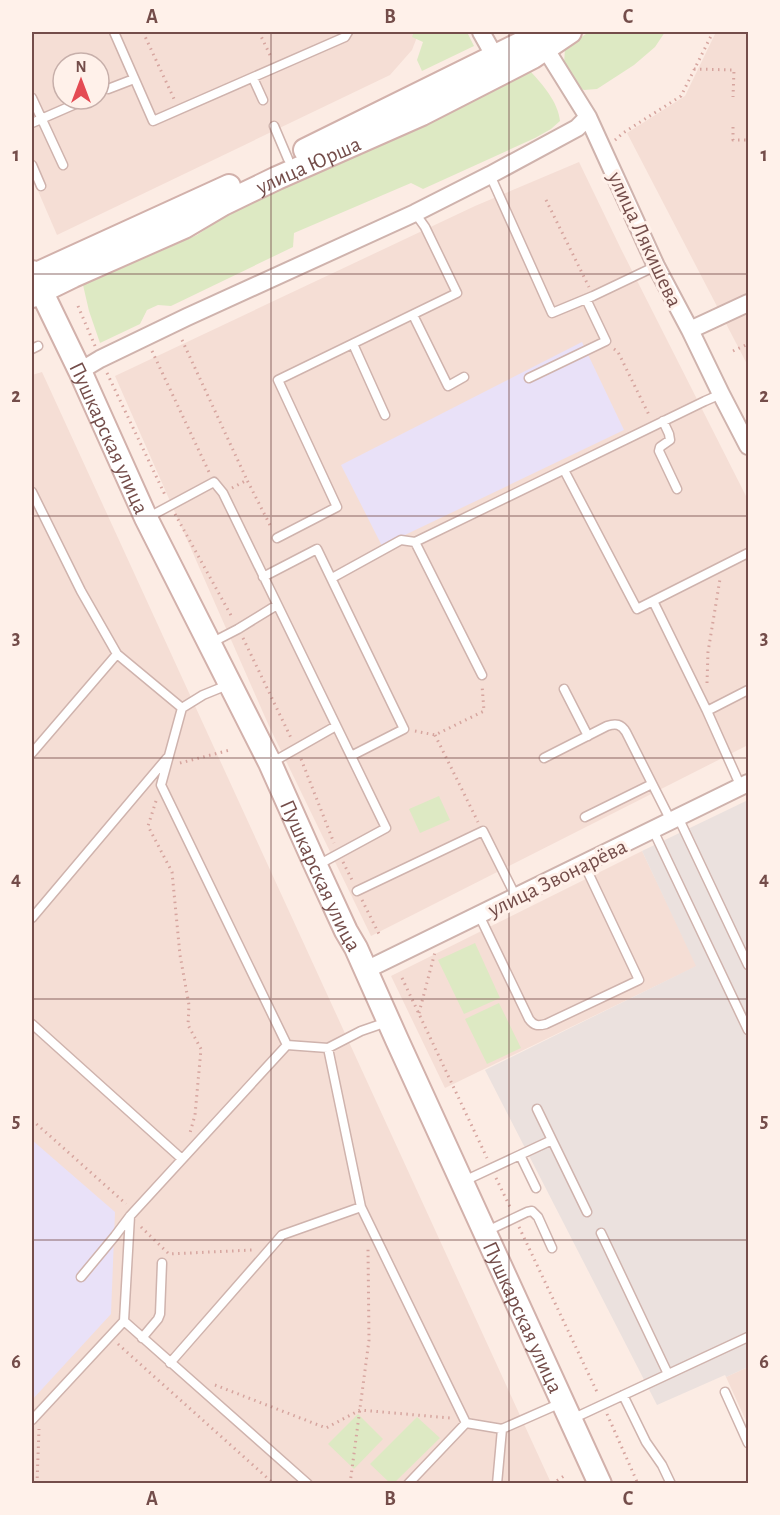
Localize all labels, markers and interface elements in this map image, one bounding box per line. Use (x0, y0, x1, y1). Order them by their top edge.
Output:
text: A (146, 7, 158, 27)
text: B (384, 7, 396, 27)
text: C (623, 7, 634, 27)
north arrow (51, 51, 111, 111)
text: N (75, 59, 87, 75)
street label: улица Юрша (252, 133, 364, 199)
text: 1 (12, 145, 20, 165)
text: 1 (760, 145, 768, 165)
street label: улица Лякишева (604, 168, 686, 310)
street label: Пушкарская улица (65, 358, 153, 517)
text: 2 (11, 386, 21, 406)
text: 2 (759, 386, 769, 406)
text: 3 (12, 628, 20, 648)
text: 3 (760, 628, 768, 648)
street label: Пушкарская улица (276, 797, 365, 955)
street label: улица Звонарёва (484, 835, 630, 921)
text: 4 (11, 869, 21, 889)
text: 4 (759, 869, 769, 889)
text: 5 (12, 1111, 20, 1131)
text: 5 (760, 1111, 768, 1131)
street label: Пушкарская улица (479, 1238, 567, 1396)
text: 6 (11, 1352, 21, 1372)
text: 6 (759, 1352, 769, 1372)
text: A (146, 1489, 158, 1509)
text: B (384, 1489, 396, 1509)
text: C (623, 1489, 634, 1509)

